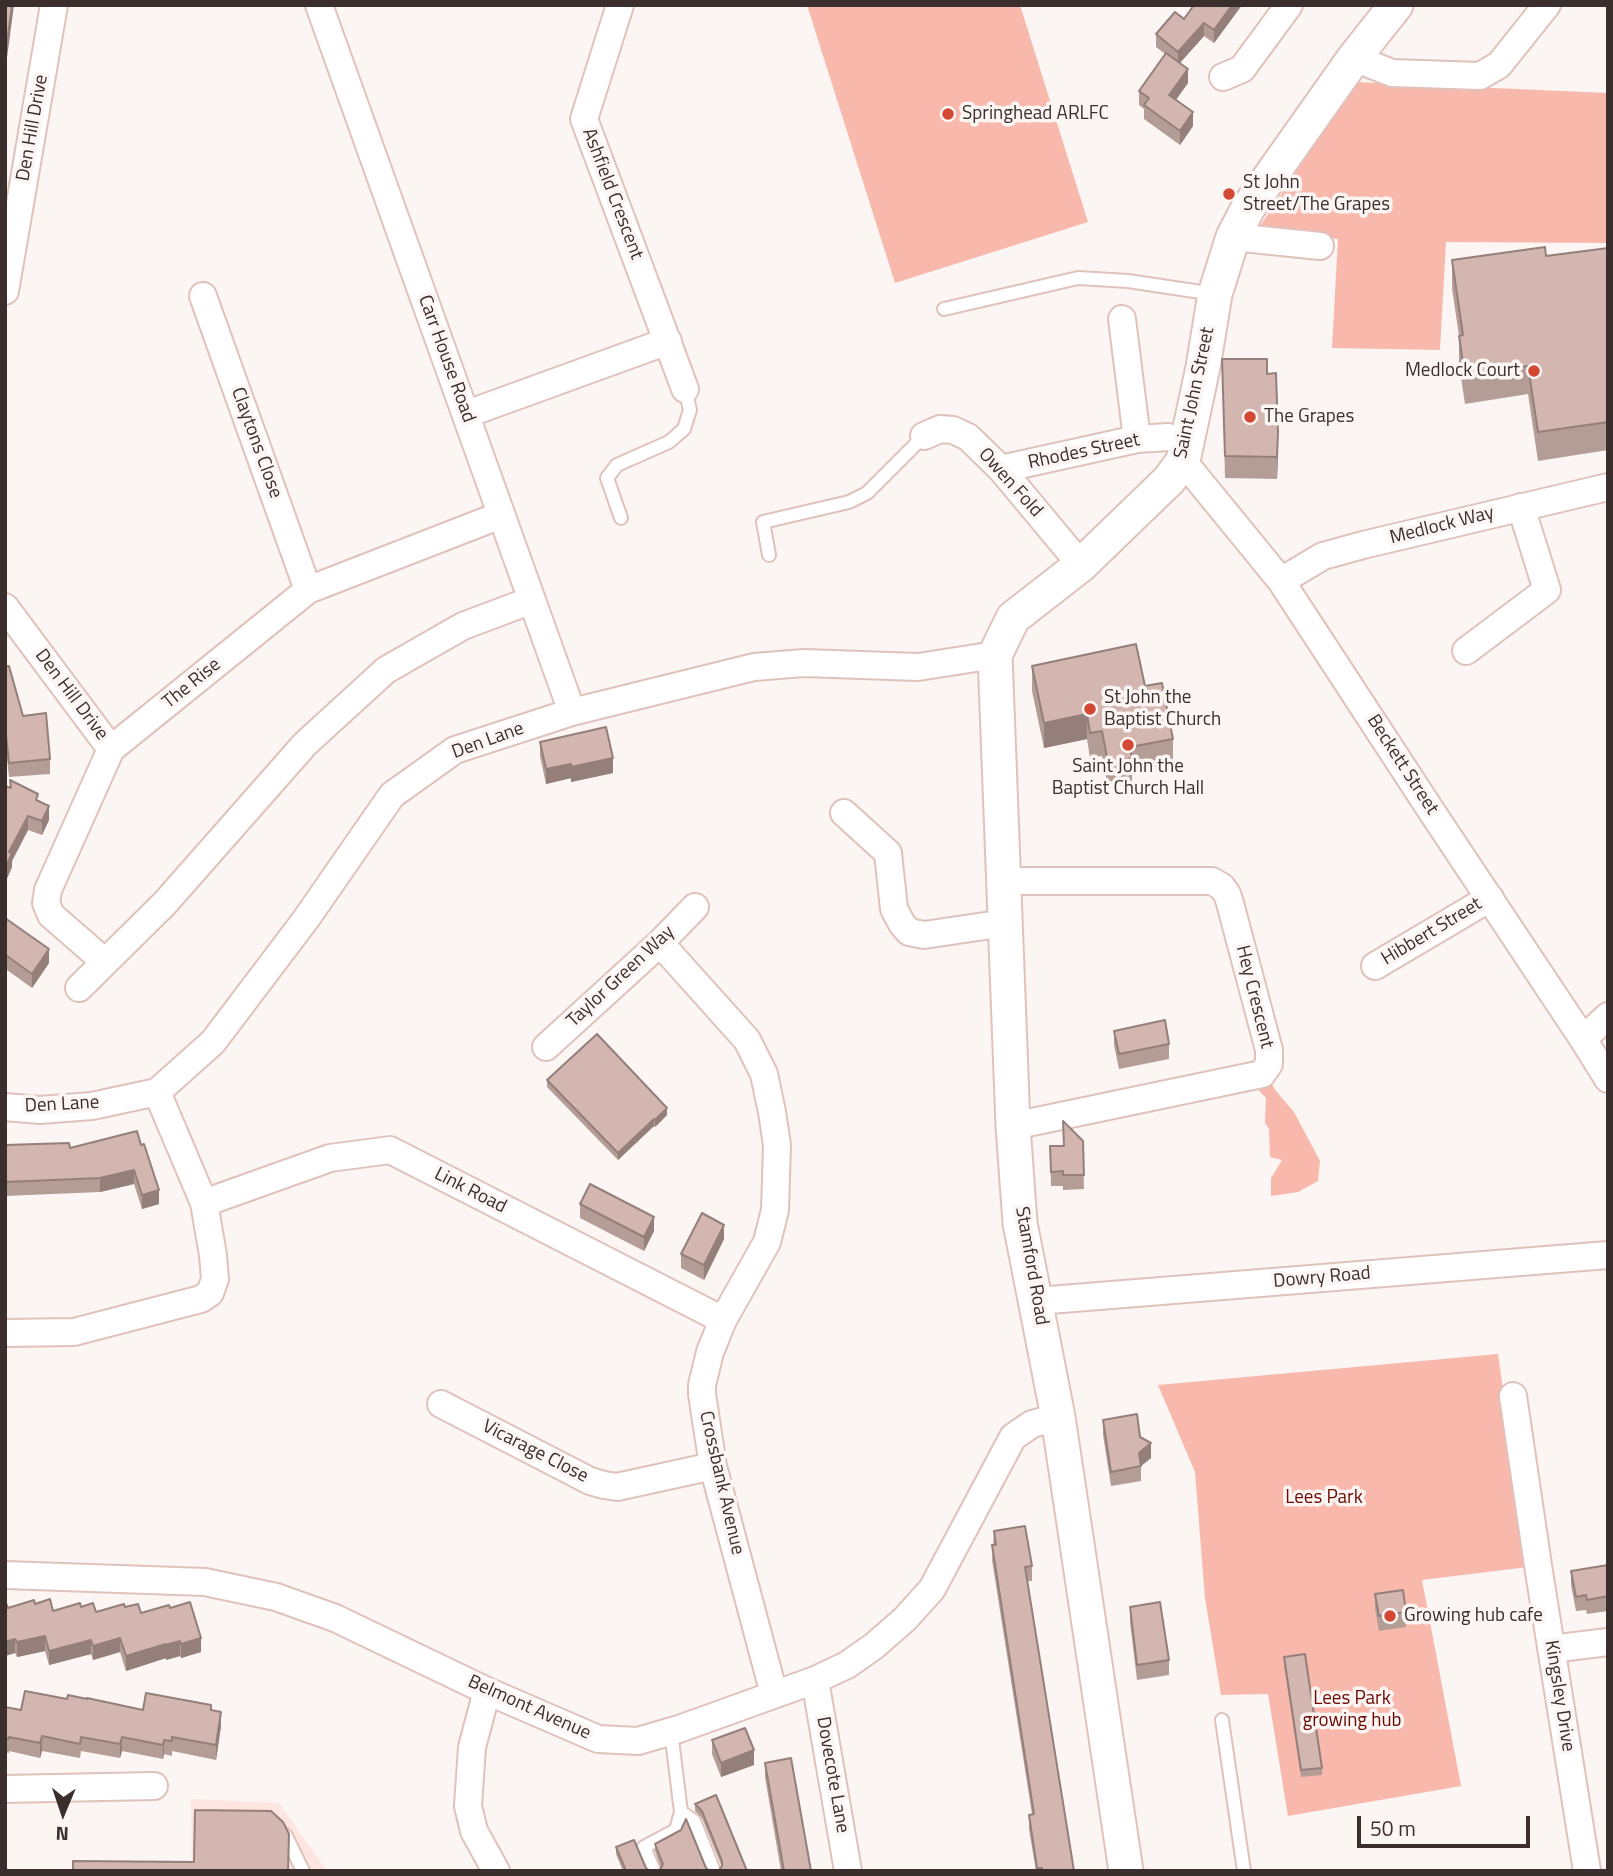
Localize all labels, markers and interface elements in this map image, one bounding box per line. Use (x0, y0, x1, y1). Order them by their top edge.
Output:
street label: Den Hill Drive (12, 73, 54, 183)
place label: Springhead ARLFC (962, 103, 1109, 125)
marker: Springhead ARLFC (940, 106, 956, 122)
street label: Ashfield Crescent (577, 125, 647, 263)
place label: St John Street/The Grapes (1243, 172, 1390, 216)
marker: St John Street/The Grapes (1221, 186, 1237, 202)
street label: Carr House Road (412, 292, 480, 426)
street label: Saint John Street (1170, 325, 1220, 461)
place label: Medlock Court (1405, 360, 1520, 382)
marker: Medlock Court (1526, 363, 1542, 379)
street label: Claytons Close (225, 384, 287, 502)
place label: The Grapes (1264, 406, 1354, 428)
marker: The Grapes (1242, 409, 1258, 425)
street label: Rhodes Street (1026, 429, 1142, 475)
street label: Owen Fold (973, 444, 1047, 522)
street label: Medlock Way (1388, 502, 1496, 550)
street label: Den Hill Drive (29, 645, 113, 745)
street label: The Rise (158, 654, 226, 714)
place label: St John the Baptist Church (1104, 687, 1221, 731)
marker: St John the Baptist Church (1082, 701, 1098, 717)
street label: Beckett Street (1361, 711, 1443, 819)
street label: Den Lane (449, 718, 527, 764)
marker: Saint John the Baptist Church Hall (1120, 737, 1136, 753)
place label: Saint John the Baptist Church Hall (1052, 756, 1204, 800)
street label: Hibbert Street (1378, 893, 1486, 971)
street label: Taylor Green Way (562, 921, 680, 1033)
street label: Hey Crescent (1230, 943, 1278, 1051)
street label: Den Lane (24, 1092, 100, 1118)
street label: Link Road (430, 1163, 510, 1219)
street label: Stamford Road (1009, 1205, 1053, 1327)
street label: Dowry Road (1272, 1262, 1372, 1294)
street label: Crossbank Avenue (693, 1409, 749, 1557)
street label: Vicarage Close (478, 1416, 592, 1488)
park label: Lees Park (1285, 1487, 1363, 1509)
place label: Growing hub cafe (1404, 1605, 1543, 1627)
marker: Growing hub cafe (1382, 1608, 1398, 1624)
street label: Kingsley Drive (1539, 1639, 1579, 1753)
street label: Belmont Avenue (464, 1671, 594, 1745)
park label: Lees Park growing hub (1302, 1688, 1402, 1732)
street label: Dovecote Lane (811, 1715, 853, 1835)
north arrow (28, 1778, 98, 1848)
scale bar (1361, 1802, 1534, 1846)
text: 50 m (1370, 1812, 1416, 1844)
text: N (55, 1820, 69, 1849)

